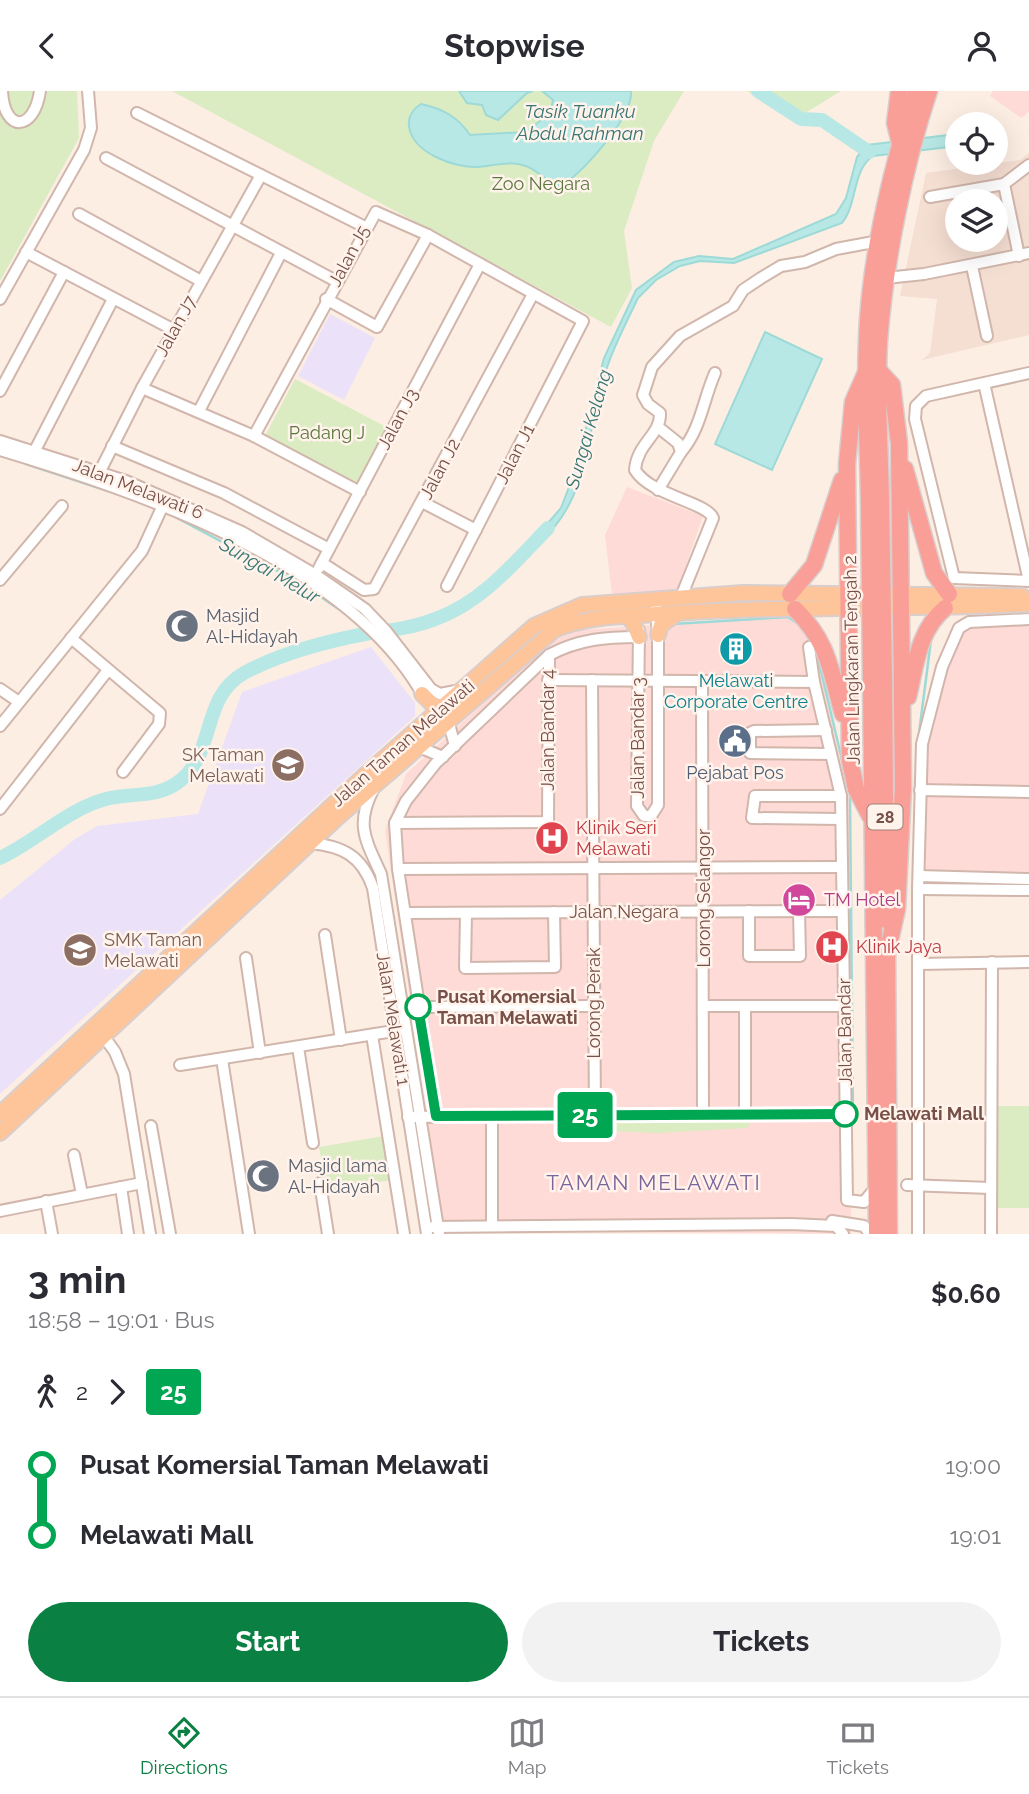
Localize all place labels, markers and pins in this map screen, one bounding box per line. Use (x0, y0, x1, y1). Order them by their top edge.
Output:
place label: Masjid Al-Hidayah (206, 605, 298, 647)
mosque icon: Masjid Al-Hidayah (163, 607, 201, 645)
building icon: Melawati Corporate Centre (717, 630, 755, 668)
place label: Melawati Corporate Centre (664, 670, 809, 712)
public building icon: Pejabat Pos (716, 722, 754, 760)
place label: SK Taman Melawati (182, 744, 264, 786)
school or university icon: SK Taman Melawati (269, 746, 307, 784)
place label: Pejabat Pos (686, 762, 784, 783)
place label: Klinik Seri Melawati (576, 817, 657, 859)
hospital icon: Klinik Seri Melawati (533, 819, 571, 857)
hotel icon: TM Hotel (780, 881, 818, 919)
place label: TM Hotel (824, 889, 900, 910)
hospital icon: Klinik Jaya (813, 928, 851, 966)
place label: SMK Taman Melawati (104, 929, 202, 971)
school or university icon: SMK Taman Melawati (61, 931, 99, 969)
place label: Klinik Jaya (856, 936, 942, 957)
place label: Pusat Komersial Taman Melawati (437, 986, 578, 1028)
marker: Pusat Komersial Taman Melawati (405, 994, 431, 1020)
marker: Melawati Mall (832, 1101, 858, 1127)
place label: Melawati Mall (864, 1103, 984, 1124)
place label: Masjid lama Al-Hidayah (288, 1155, 387, 1197)
mosque icon: Masjid lama Al-Hidayah (244, 1157, 282, 1195)

